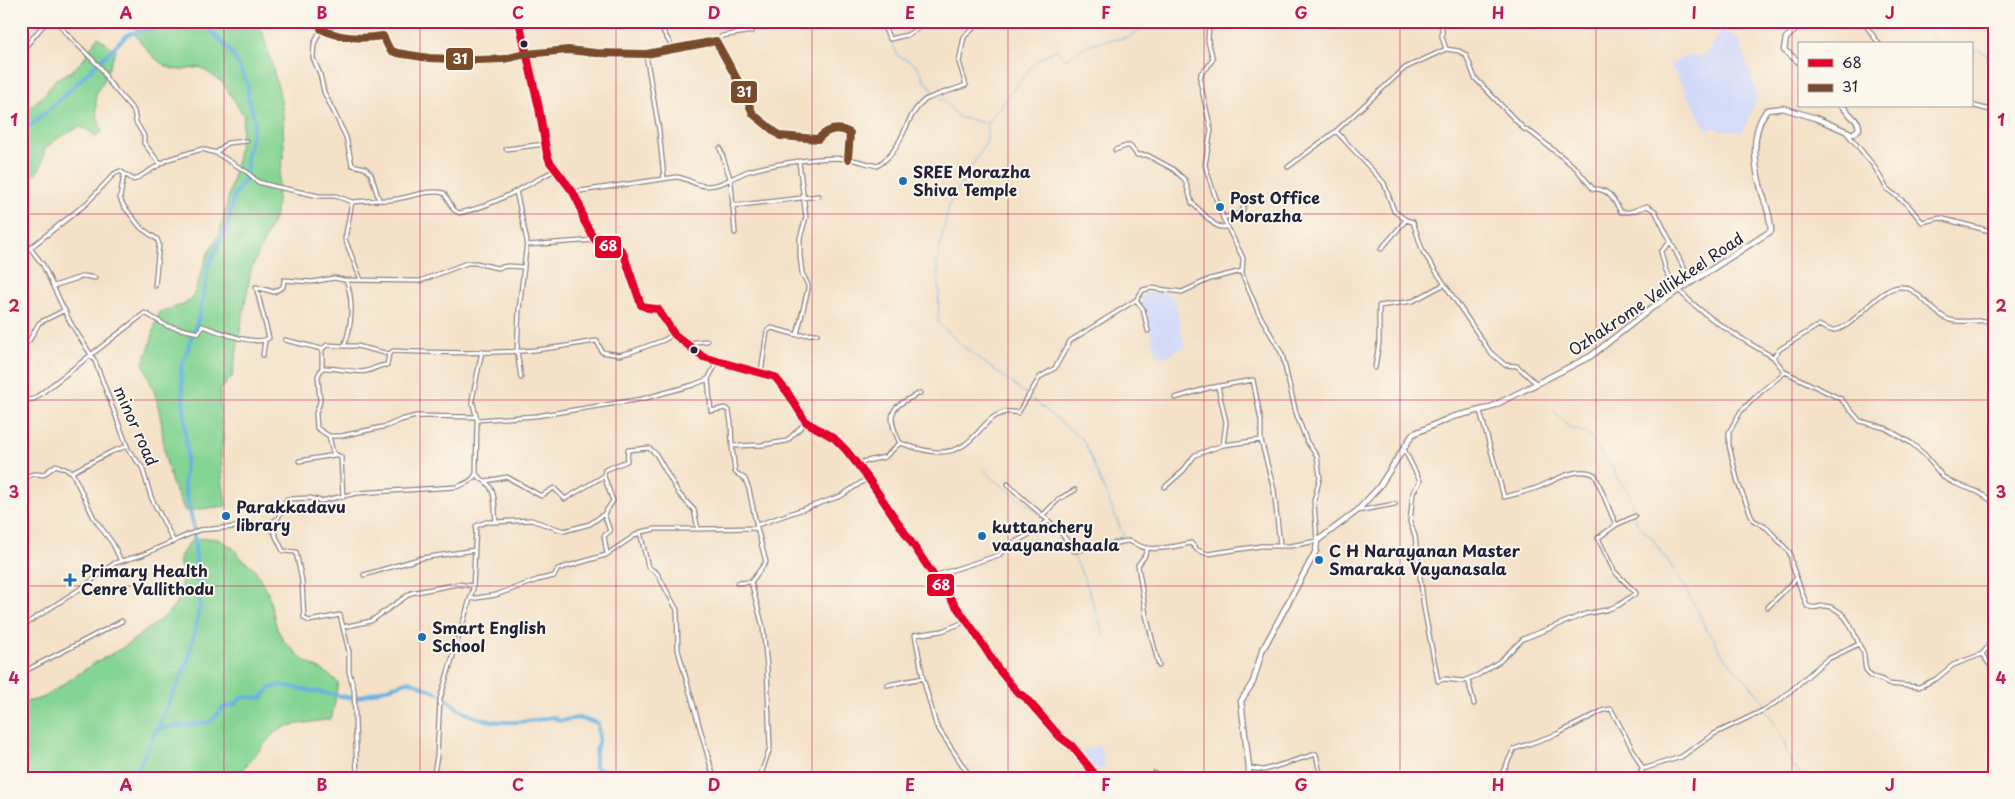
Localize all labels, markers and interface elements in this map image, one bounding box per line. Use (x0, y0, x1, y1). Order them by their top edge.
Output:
text: A (120, 0, 133, 24)
text: B (317, 0, 328, 24)
text: C (512, 0, 524, 24)
text: D (708, 0, 720, 24)
text: E (905, 0, 915, 24)
text: F (1101, 0, 1111, 24)
text: G (1294, 0, 1308, 24)
text: H (1492, 0, 1504, 24)
text: I (1691, 0, 1697, 24)
text: J (1885, 0, 1895, 24)
unlabelled marker (519, 39, 529, 49)
legend (1798, 42, 1972, 108)
line badge: 31 (445, 47, 474, 71)
text: 31 (452, 48, 468, 69)
text: 68 (1842, 50, 1862, 73)
text: 31 (1842, 74, 1858, 97)
line badge: 31 (730, 80, 758, 104)
text: 31 (736, 81, 752, 102)
text: 1 (10, 107, 18, 131)
text: 1 (1997, 107, 2005, 131)
place label: SREE Morazha Shiva Temple (913, 159, 1031, 201)
marker: SREE Morazha Shiva Temple (897, 175, 909, 187)
place label: Post Office Morazha (1230, 185, 1320, 227)
marker: Post Office Morazha (1214, 201, 1226, 213)
street label: Ozhakrome Vellikkeel Road (1563, 225, 1748, 361)
line badge: 68 (594, 235, 622, 259)
text: 68 (599, 235, 618, 256)
text: 2 (8, 293, 20, 317)
text: 2 (1995, 293, 2007, 317)
unlabelled marker (689, 345, 699, 355)
street label: minor road (109, 382, 165, 469)
text: 3 (9, 479, 19, 503)
text: 3 (1996, 479, 2006, 503)
place label: Parakkadavu library (236, 494, 346, 536)
marker: Parakkadavu library (220, 510, 232, 522)
place label: kuttanchery vaayanashaala (992, 514, 1120, 556)
marker: kuttanchery vaayanashaala (976, 530, 988, 542)
place label: C H Narayanan Master Smaraka Vayanasala (1329, 538, 1521, 580)
marker: C H Narayanan Master Smaraka Vayanasala (1313, 554, 1325, 566)
place label: Primary Health Cenre Vallithodu (81, 558, 214, 600)
marker: Primary Health Cenre Vallithodu (63, 573, 77, 587)
line badge: 68 (926, 573, 955, 597)
text: 68 (932, 574, 951, 595)
place label: Smart English School (432, 615, 546, 657)
marker: Smart English School (416, 631, 428, 643)
text: 4 (9, 665, 20, 689)
text: 4 (1996, 665, 2007, 689)
text: A (120, 772, 133, 796)
text: B (317, 772, 328, 796)
text: C (512, 772, 524, 796)
text: D (708, 772, 720, 796)
text: E (905, 772, 915, 796)
text: F (1101, 772, 1111, 796)
text: G (1294, 772, 1308, 796)
text: H (1492, 772, 1504, 796)
text: I (1691, 772, 1697, 796)
text: J (1885, 772, 1895, 796)

